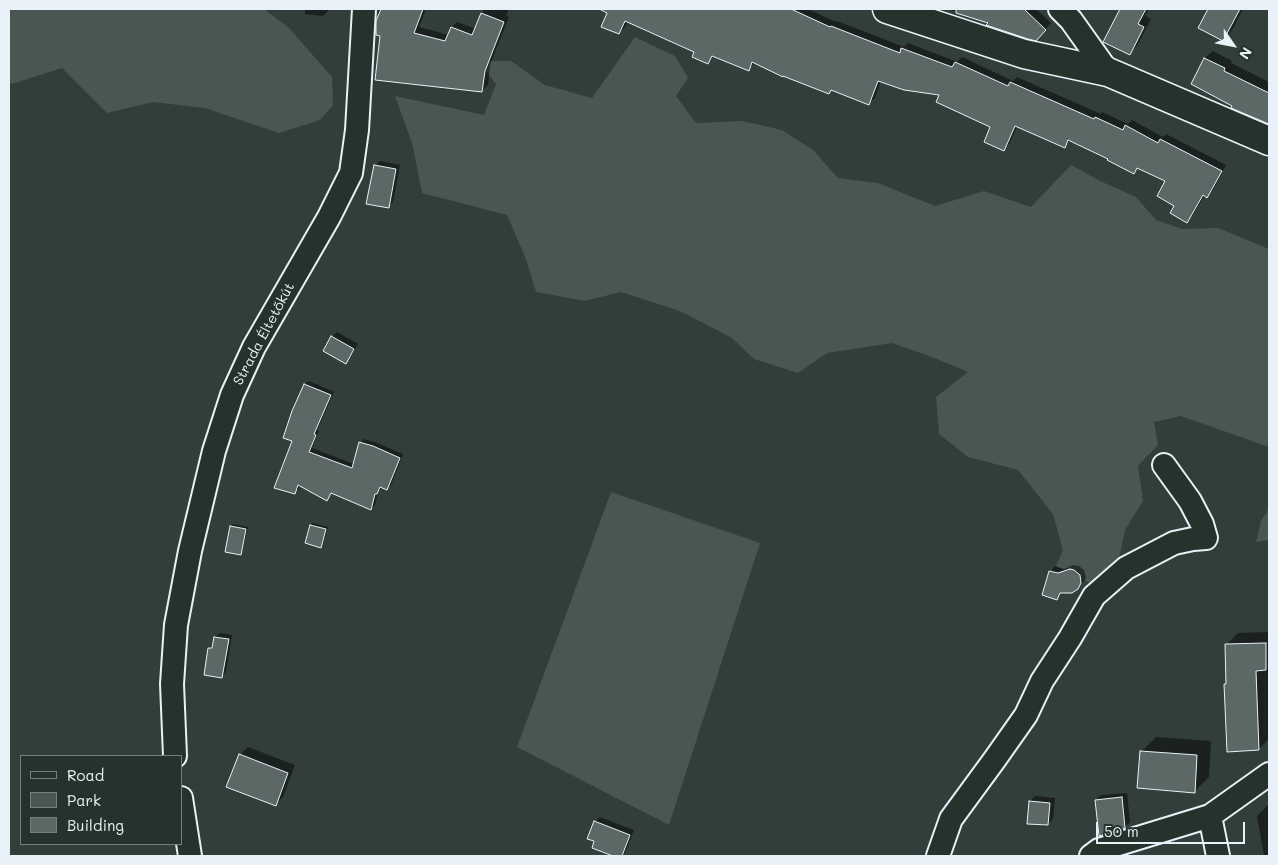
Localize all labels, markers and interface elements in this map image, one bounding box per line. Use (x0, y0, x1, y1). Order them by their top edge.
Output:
north arrow (1208, 20, 1258, 70)
text: N (1235, 44, 1257, 63)
street label: Strada Éltetőkút (230, 280, 298, 388)
legend (20, 755, 182, 845)
text: Road (67, 765, 104, 785)
text: Park (67, 790, 101, 810)
scale bar (1098, 812, 1247, 844)
text: Building (67, 815, 124, 835)
text: 50 m (1104, 821, 1139, 841)

